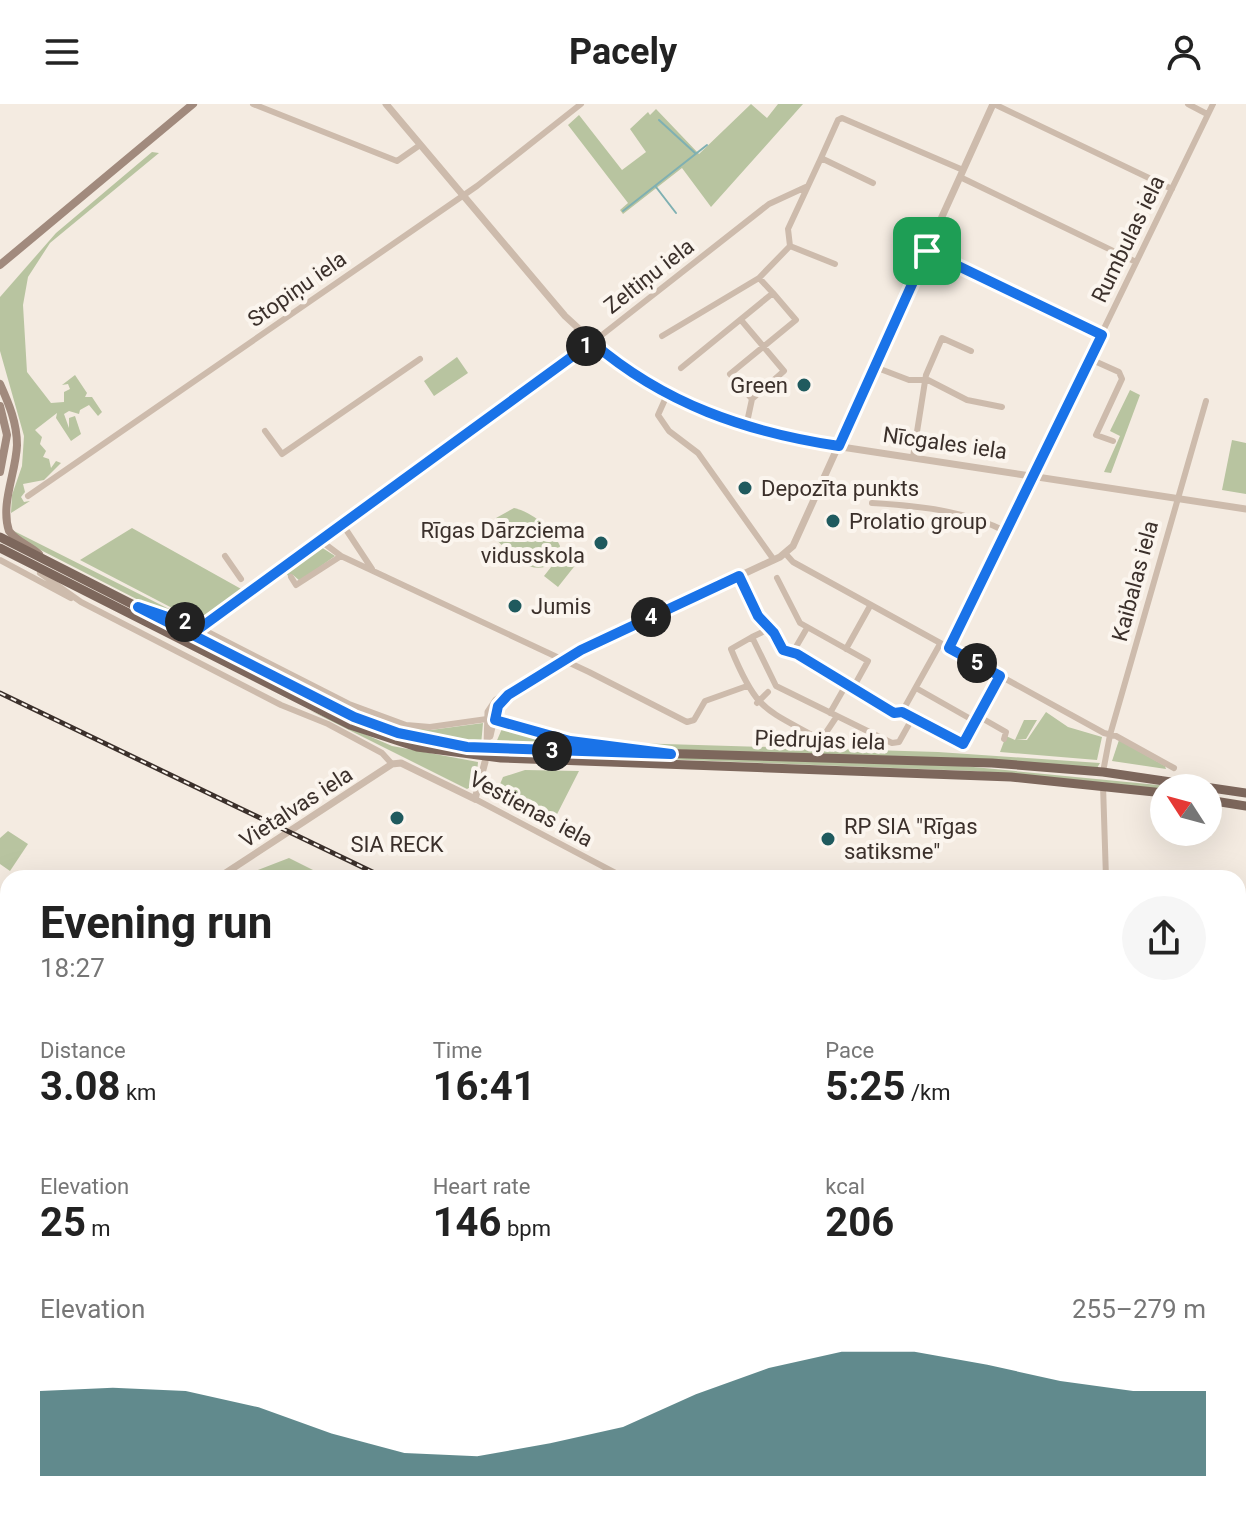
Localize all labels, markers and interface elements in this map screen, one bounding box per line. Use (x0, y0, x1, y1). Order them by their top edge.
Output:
icon: menu (40, 30, 84, 74)
icon: person (1162, 30, 1206, 74)
text: Pacely (569, 31, 677, 73)
street label: Rumbulas iela (1087, 172, 1169, 306)
pin (893, 217, 961, 285)
icon: arrive (905, 229, 949, 273)
street label: Zeltiņu iela (599, 233, 699, 319)
street label: Stopiņu iela (243, 246, 352, 333)
pin: 1 (566, 326, 606, 366)
text: 1 (580, 333, 592, 358)
place label: Green (730, 373, 788, 398)
marker: Green (795, 376, 813, 394)
street label: Nīcgales iela (881, 422, 1009, 464)
place label: Depozīta punkts (761, 476, 919, 501)
marker: Depozīta punkts (736, 479, 754, 497)
place label: Prolatio group (849, 509, 987, 534)
marker: Prolatio group (824, 512, 842, 530)
place label: Rīgas Dārzciema vidusskola (420, 518, 585, 568)
street label: Kaibalas iela (1107, 518, 1163, 644)
marker: Rīgas Dārzciema vidusskola (592, 534, 610, 552)
place label: Jumis (531, 594, 591, 619)
marker: Jumis (506, 597, 524, 615)
pin: 4 (631, 597, 671, 637)
pin: 2 (165, 602, 205, 642)
text: 4 (645, 604, 657, 629)
text: 2 (179, 609, 191, 634)
pin: 5 (957, 643, 997, 683)
text: 5 (971, 650, 983, 675)
street label: Piedrujas iela (754, 725, 886, 755)
pin: 3 (532, 731, 572, 771)
text: 3 (546, 738, 558, 763)
street label: Vietalvas iela (235, 761, 357, 853)
street label: Vestienas iela (465, 766, 597, 852)
north arrow (1150, 774, 1222, 846)
map controls (1150, 774, 1222, 846)
marker: SIA RECK (388, 809, 406, 827)
place label: RP SIA "Rīgas satiksme" (844, 814, 978, 864)
marker: RP SIA "Rīgas satiksme" (819, 830, 837, 848)
place label: SIA RECK (350, 832, 444, 857)
button: share (1122, 896, 1206, 980)
text: Evening run (40, 897, 272, 949)
text: 18:27 (40, 953, 105, 983)
text: Distance (40, 1038, 126, 1063)
text: Time (433, 1038, 482, 1063)
text: Pace (825, 1038, 874, 1063)
text: 3.08 (40, 1063, 120, 1110)
text: 16:41 (433, 1063, 536, 1110)
text: 5:25 (825, 1063, 905, 1110)
text: km (120, 1080, 156, 1105)
text: /km (905, 1080, 950, 1105)
text: Elevation (40, 1174, 129, 1199)
text: Heart rate (433, 1174, 531, 1199)
text: kcal (825, 1174, 865, 1199)
text: 25 (40, 1199, 86, 1246)
text: 146 (433, 1199, 502, 1246)
text: 206 (825, 1199, 894, 1246)
text: m (86, 1216, 111, 1241)
text: bpm (502, 1216, 551, 1241)
text: Elevation (40, 1294, 145, 1324)
text: 255–279 m (1072, 1294, 1206, 1324)

